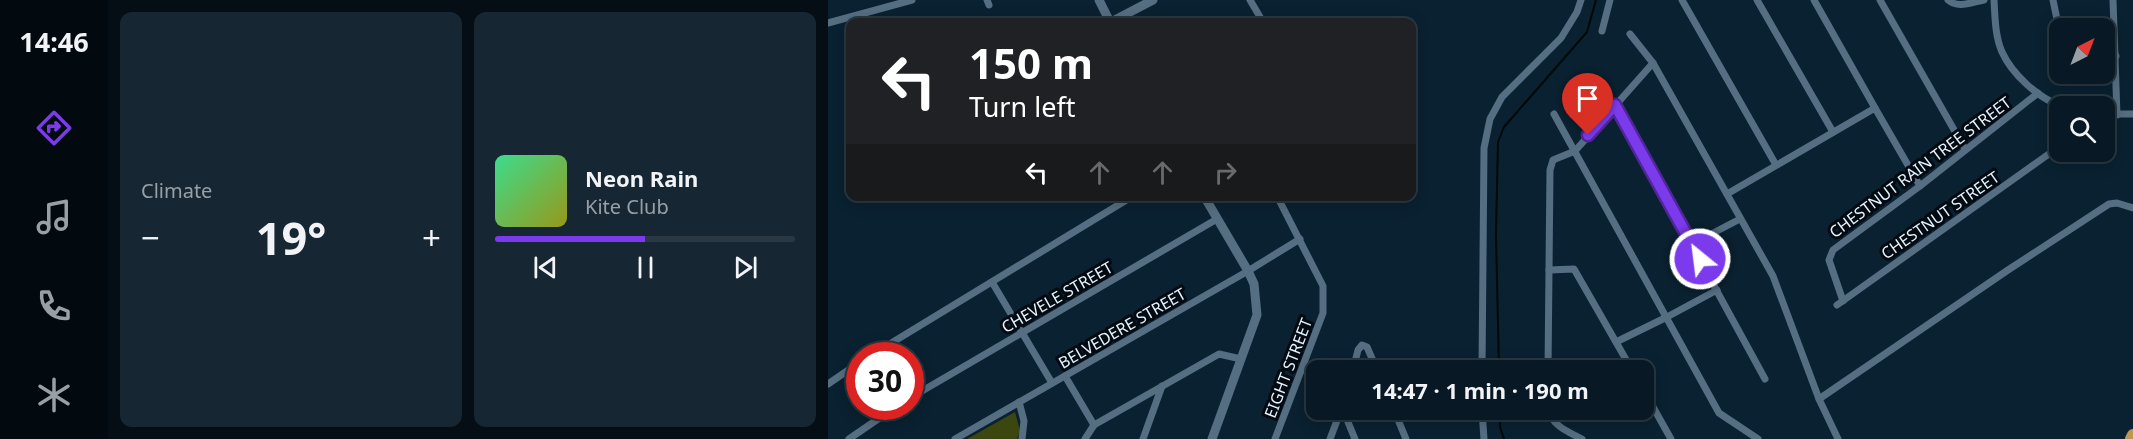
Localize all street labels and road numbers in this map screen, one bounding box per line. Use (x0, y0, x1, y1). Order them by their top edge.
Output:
street label: CHESTNUT RAIN TREE STREET (1825, 91, 2016, 243)
street label: CHESTNUT STREET (1876, 166, 2004, 264)
street label: CHEVELE STREET (997, 256, 1117, 338)
street label: BELVEDERE STREET (1054, 282, 1190, 373)
street label: EIGHT STREET (1259, 315, 1317, 421)

